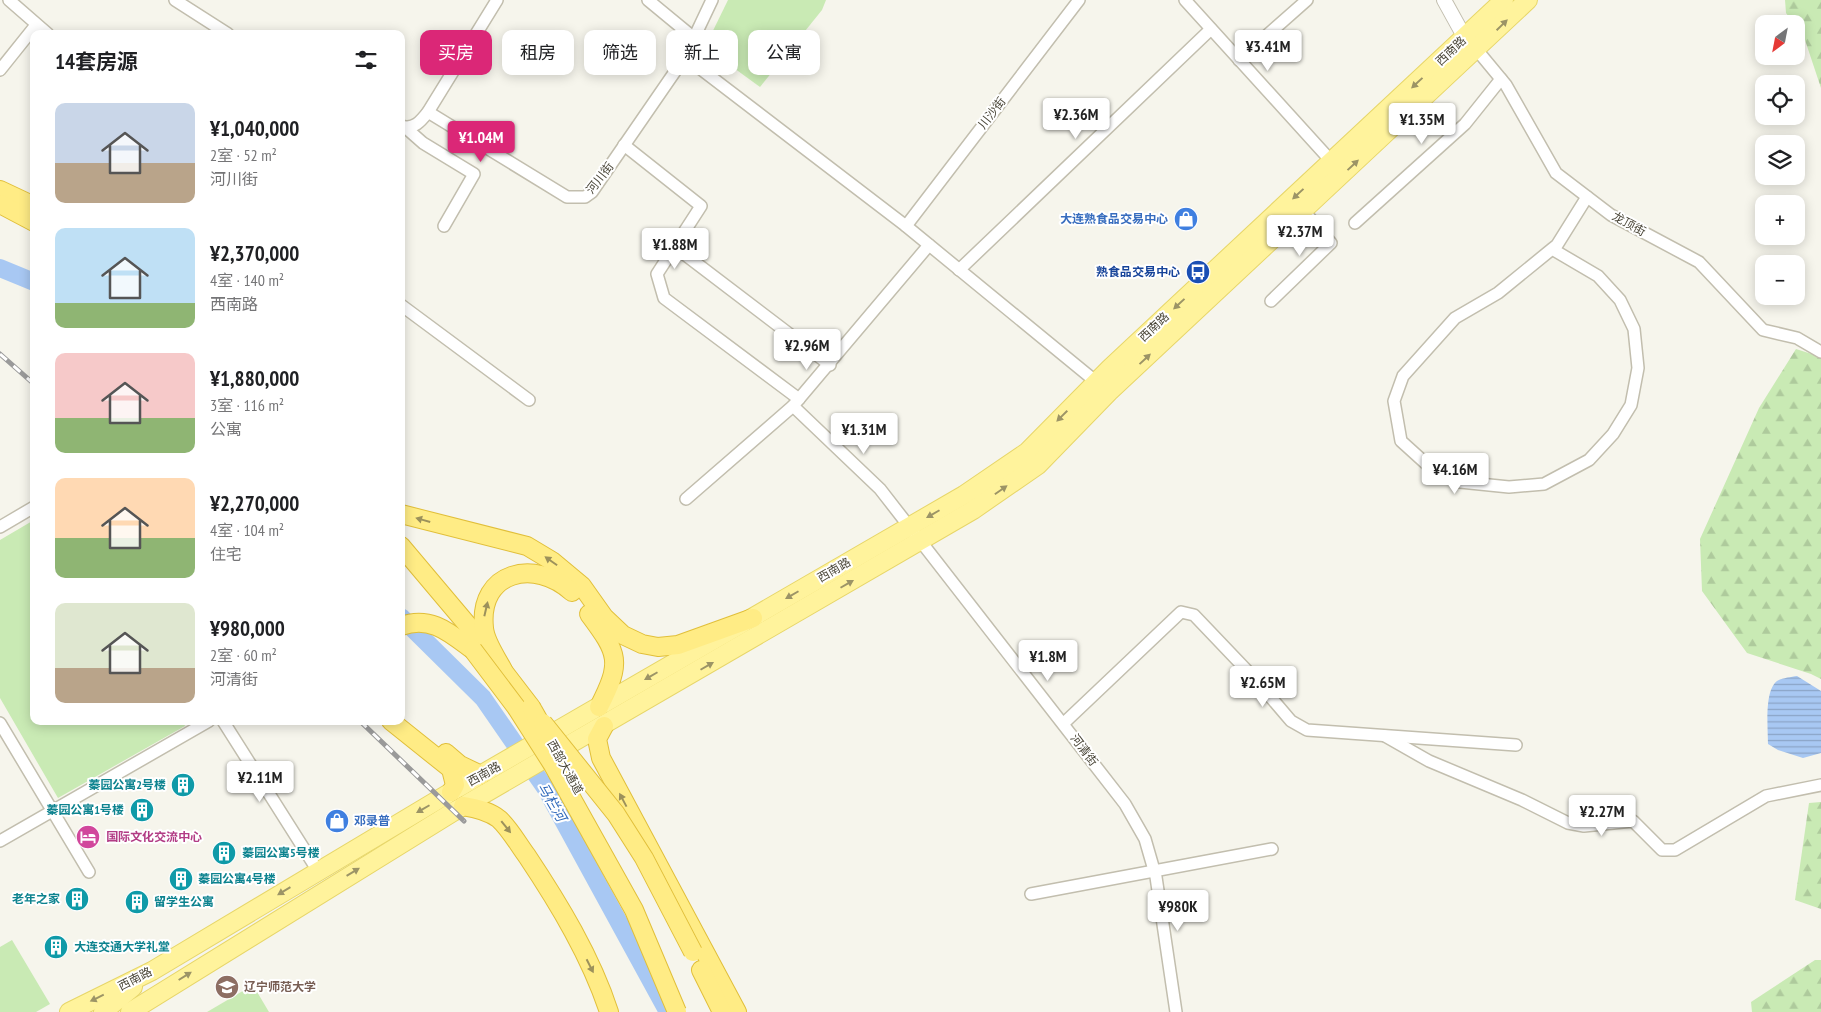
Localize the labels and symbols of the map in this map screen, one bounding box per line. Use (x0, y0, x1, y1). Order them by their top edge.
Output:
north arrow (1755, 15, 1805, 65)
one-way arrow (1496, 19, 1508, 31)
pin: ¥3.41M (1227, 30, 1309, 72)
street label: 西南路 (1432, 33, 1469, 68)
one-way arrow (1411, 77, 1423, 89)
street label: 川沙街 (975, 94, 1009, 131)
pin: ¥2.36M (1035, 98, 1117, 140)
pin: ¥1.35M (1381, 102, 1463, 145)
pin: ¥1.04M (440, 120, 522, 163)
street label: 河川街 (583, 159, 617, 196)
one-way arrow (1347, 159, 1359, 171)
one-way arrow (1292, 188, 1304, 200)
shop icon: 大连熟食品交易中心 (1173, 206, 1199, 232)
street label: 龙顶街 (1610, 208, 1649, 239)
place label: 大连熟食品交易中心 (1060, 211, 1168, 226)
pin: ¥2.37M (1259, 214, 1341, 257)
pin: ¥1.88M (634, 228, 716, 270)
bus stop icon: 熟食品交易中心 (1185, 259, 1211, 285)
place label: 熟食品交易中心 (1096, 264, 1180, 279)
one-way arrow (1173, 298, 1185, 310)
street label: 西南路 (1135, 309, 1172, 344)
pin: ¥2.96M (766, 328, 848, 371)
one-way arrow (1138, 353, 1150, 365)
one-way arrow (1056, 410, 1068, 422)
pin: ¥1.31M (823, 412, 905, 455)
pin: ¥4.16M (1414, 452, 1496, 495)
one-way arrow (994, 485, 1008, 495)
one-way arrow (926, 509, 939, 518)
one-way arrow (415, 516, 430, 524)
street label: 西南路 (814, 554, 853, 585)
one-way arrow (544, 556, 558, 566)
one-way arrow (840, 580, 855, 588)
one-way arrow (785, 590, 799, 599)
one-way arrow (482, 601, 490, 616)
pin: ¥1.8M (1013, 640, 1083, 682)
one-way arrow (700, 661, 713, 670)
pin: ¥2.65M (1222, 666, 1304, 708)
one-way arrow (645, 672, 658, 681)
street label: 河清街 (1068, 731, 1101, 769)
street label: 西部大通道 (544, 737, 587, 797)
street label: 西南路 (464, 758, 503, 789)
pin: ¥2.11M (219, 760, 301, 803)
building icon: 蓁园公寓2号楼 (170, 772, 196, 798)
place label: 蓁园公寓2号楼 (88, 777, 166, 792)
water label: 马栏河 (534, 779, 572, 827)
one-way arrow (619, 792, 627, 807)
pin: ¥2.27M (1561, 794, 1643, 837)
building icon: 蓁园公寓1号楼 (129, 797, 155, 823)
place label: 蓁园公寓1号楼 (46, 802, 124, 817)
one-way arrow (417, 804, 430, 813)
shop icon: 邓录普 (324, 808, 350, 834)
place label: 邓录普 (354, 813, 390, 828)
one-way arrow (500, 820, 511, 833)
hotel icon: 国际文化交流中心 (75, 824, 101, 850)
place label: 国际文化交流中心 (106, 829, 202, 844)
building icon: 蓁园公寓5号楼 (211, 840, 237, 866)
place label: 蓁园公寓5号楼 (242, 845, 320, 860)
building icon: 蓁园公寓4号楼 (168, 866, 194, 892)
one-way arrow (347, 868, 360, 877)
place label: 蓁园公寓4号楼 (198, 871, 276, 886)
building icon: 老年之家 (64, 886, 90, 912)
one-way arrow (277, 887, 290, 896)
building icon: 留学生公寓 (124, 889, 150, 915)
pin: ¥980K (1143, 890, 1213, 932)
place label: 老年之家 (12, 891, 60, 906)
place label: 留学生公寓 (154, 894, 214, 909)
building icon: 大连交通大学礼堂 (43, 934, 69, 960)
place label: 大连交通大学礼堂 (74, 939, 170, 954)
one-way arrow (586, 958, 594, 973)
street label: 西南路 (115, 964, 154, 993)
one-way arrow (179, 971, 192, 981)
school or university icon: 辽宁师范大学 (214, 974, 240, 1000)
place label: 辽宁师范大学 (244, 979, 316, 994)
one-way arrow (90, 994, 104, 1002)

